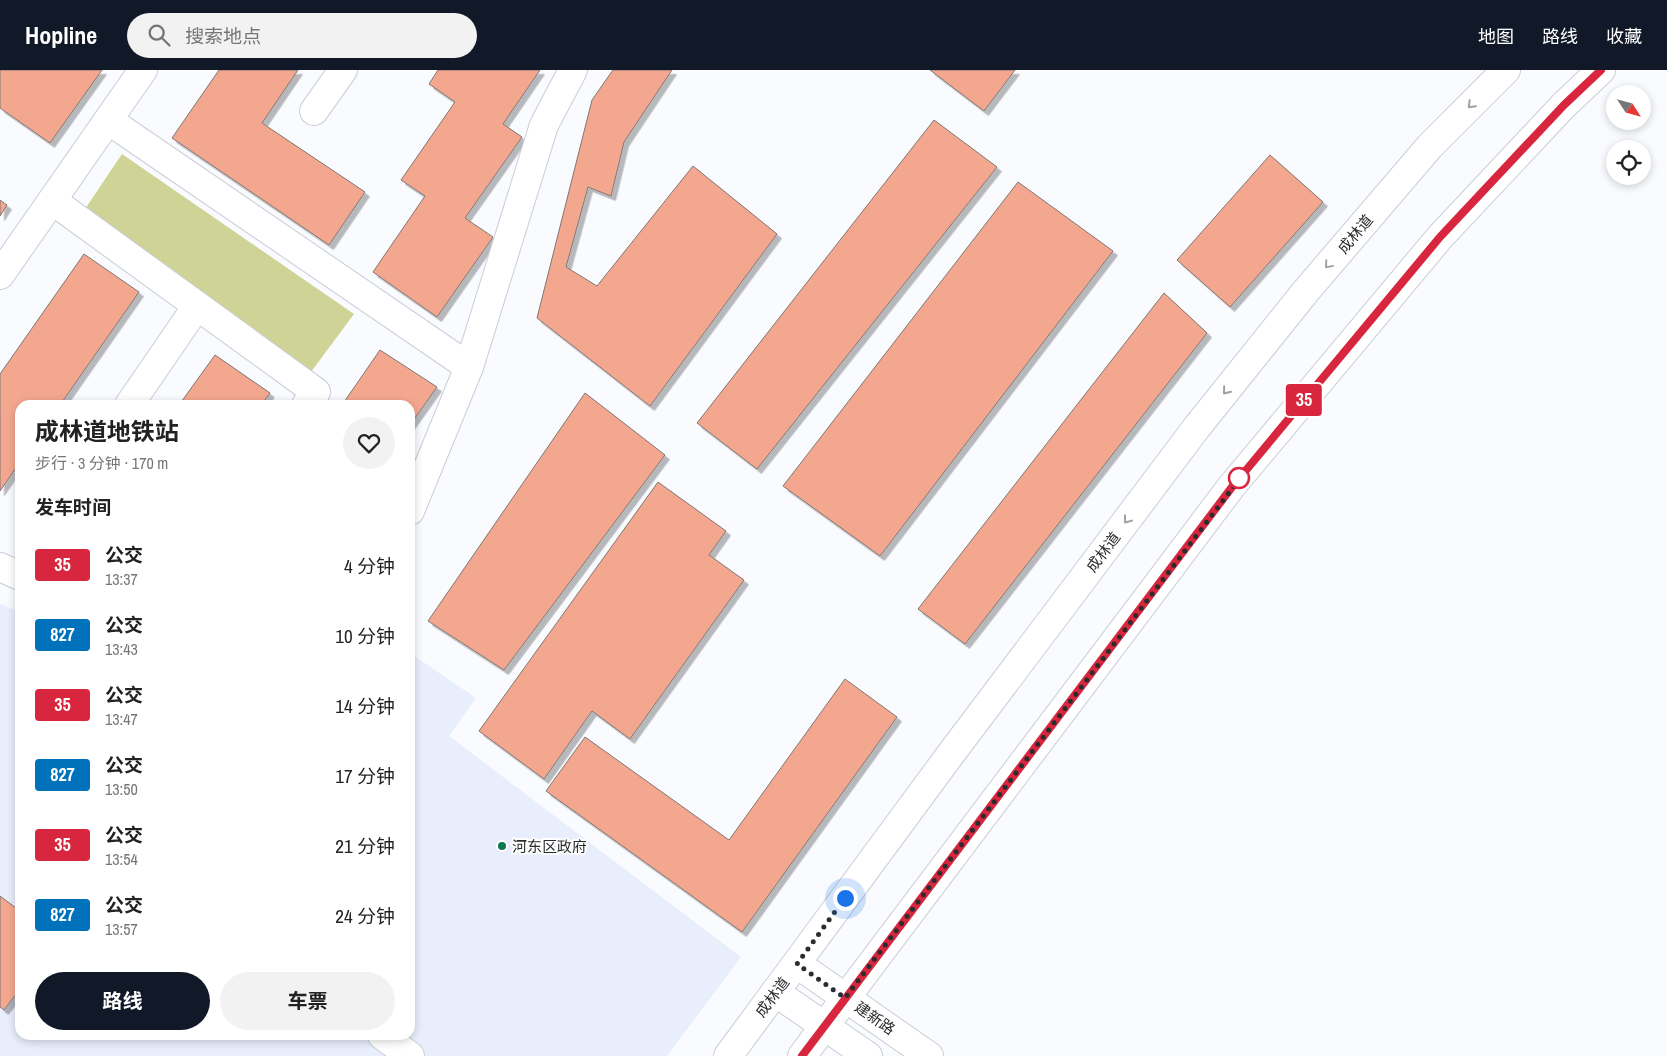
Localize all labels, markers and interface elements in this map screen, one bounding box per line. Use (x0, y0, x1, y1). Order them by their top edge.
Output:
search box (127, 13, 477, 58)
text: Hopline (25, 19, 97, 51)
icon: search (145, 21, 173, 49)
text: 搜索地点 (185, 23, 261, 49)
text: 地图 (1478, 24, 1514, 49)
text: 路线 (1542, 24, 1578, 49)
text: 收藏 (1606, 24, 1642, 49)
north arrow (1606, 85, 1651, 130)
map controls (1606, 85, 1651, 185)
one-way arrow (1468, 99, 1477, 108)
button: locate (1606, 140, 1651, 185)
street label: 成林道 (1332, 210, 1378, 258)
one-way arrow (1326, 259, 1334, 268)
line badge: 35 (1282, 384, 1326, 416)
one-way arrow (1223, 385, 1231, 394)
text: 35 (1296, 387, 1312, 412)
text: 成林道地铁站 (35, 415, 179, 447)
button: heart (343, 417, 395, 469)
text: 步行 · 3 分钟 · 170 m (35, 452, 168, 474)
unlabelled marker (1228, 467, 1250, 489)
text: 发车时间 (35, 494, 111, 520)
one-way arrow (1124, 514, 1133, 524)
street label: 成林道 (1081, 528, 1125, 576)
text: 公交 (105, 542, 143, 568)
text: 35 (54, 552, 71, 577)
text: 4 分钟 (344, 553, 395, 579)
text: 13:37 (105, 568, 138, 590)
text: 公交 (105, 612, 143, 638)
text: 827 (50, 622, 75, 647)
text: 10 分钟 (335, 623, 395, 649)
text: 13:43 (105, 638, 138, 660)
text: 公交 (105, 682, 143, 708)
text: 35 (54, 692, 71, 717)
text: 14 分钟 (335, 693, 395, 719)
text: 13:47 (105, 708, 138, 730)
text: 公交 (105, 752, 143, 778)
text: 827 (50, 762, 75, 787)
text: 17 分钟 (335, 763, 395, 789)
text: 13:50 (105, 778, 138, 800)
text: 公交 (105, 822, 143, 848)
text: 35 (54, 832, 71, 857)
text: 21 分钟 (335, 833, 395, 859)
place label: 河东区政府 (512, 836, 587, 857)
marker: 河东区政府 (496, 840, 508, 852)
text: 13:54 (105, 848, 138, 870)
your location (833, 886, 858, 911)
text: 公交 (105, 892, 143, 918)
text: 827 (50, 902, 75, 927)
text: 24 分钟 (335, 903, 395, 929)
text: 13:57 (105, 918, 138, 940)
button: 路线 (35, 972, 210, 1030)
button: 车票 (220, 972, 395, 1030)
street label: 成林道 (750, 973, 794, 1021)
street label: 建新路 (851, 996, 899, 1040)

